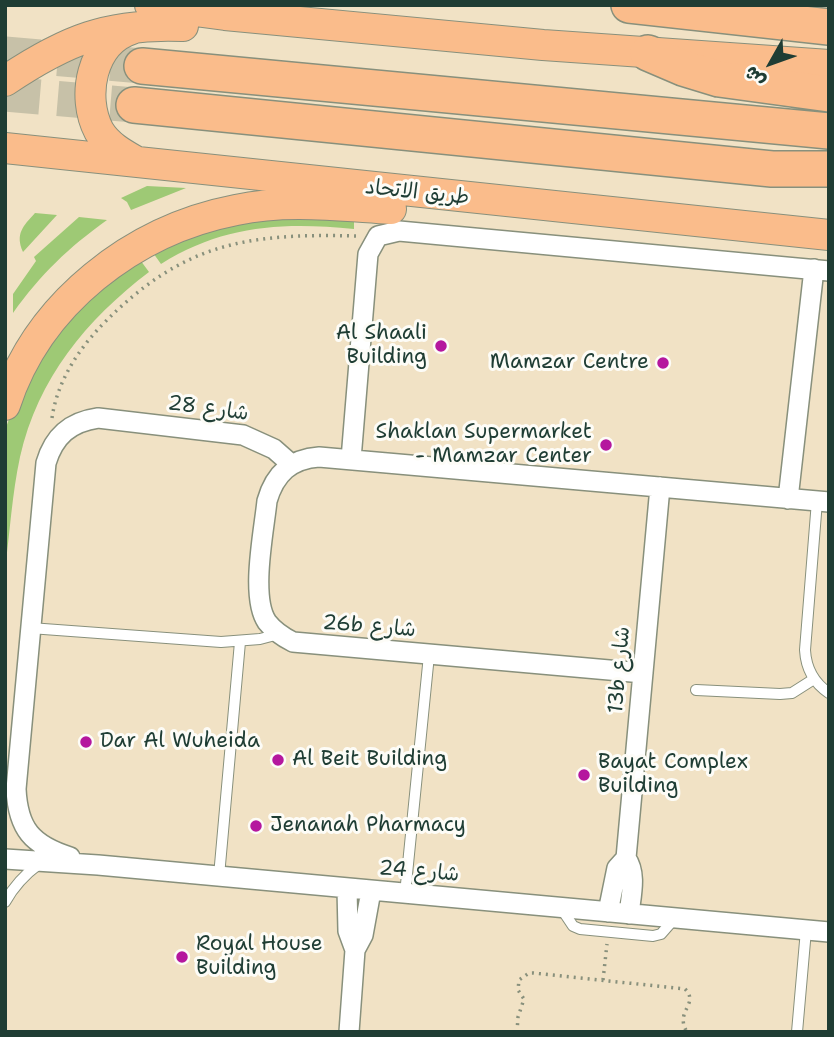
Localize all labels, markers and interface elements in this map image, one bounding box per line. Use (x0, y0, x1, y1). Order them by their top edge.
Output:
north arrow (736, 28, 806, 98)
text: ش (738, 61, 771, 93)
street label: طريق الاتحاد (364, 175, 470, 211)
place label: Al Shaali Building (336, 321, 427, 371)
marker: Al Shaali Building (433, 338, 449, 354)
place label: Mamzar Centre (490, 350, 649, 376)
marker: Mamzar Centre (655, 355, 671, 371)
street label: شارع 28 (166, 391, 250, 427)
place label: Shaklan Supermarket - Mamzar Center (376, 420, 592, 470)
marker: Shaklan Supermarket - Mamzar Center (598, 437, 614, 453)
street label: 26b شارع (321, 610, 417, 644)
street label: 13b شارع (604, 625, 636, 715)
place label: Dar Al Wuheida (100, 729, 260, 755)
marker: Dar Al Wuheida (78, 734, 94, 750)
place label: Al Beit Building (292, 747, 447, 773)
place label: Bayat Complex Building (598, 750, 748, 800)
marker: Al Beit Building (270, 752, 286, 768)
marker: Bayat Complex Building (576, 767, 592, 783)
place label: Jenanah Pharmacy (270, 813, 466, 839)
marker: Jenanah Pharmacy (248, 818, 264, 834)
street label: شارع 24 (378, 856, 460, 888)
place label: Royal House Building (196, 932, 323, 982)
marker: Royal House Building (174, 949, 190, 965)

